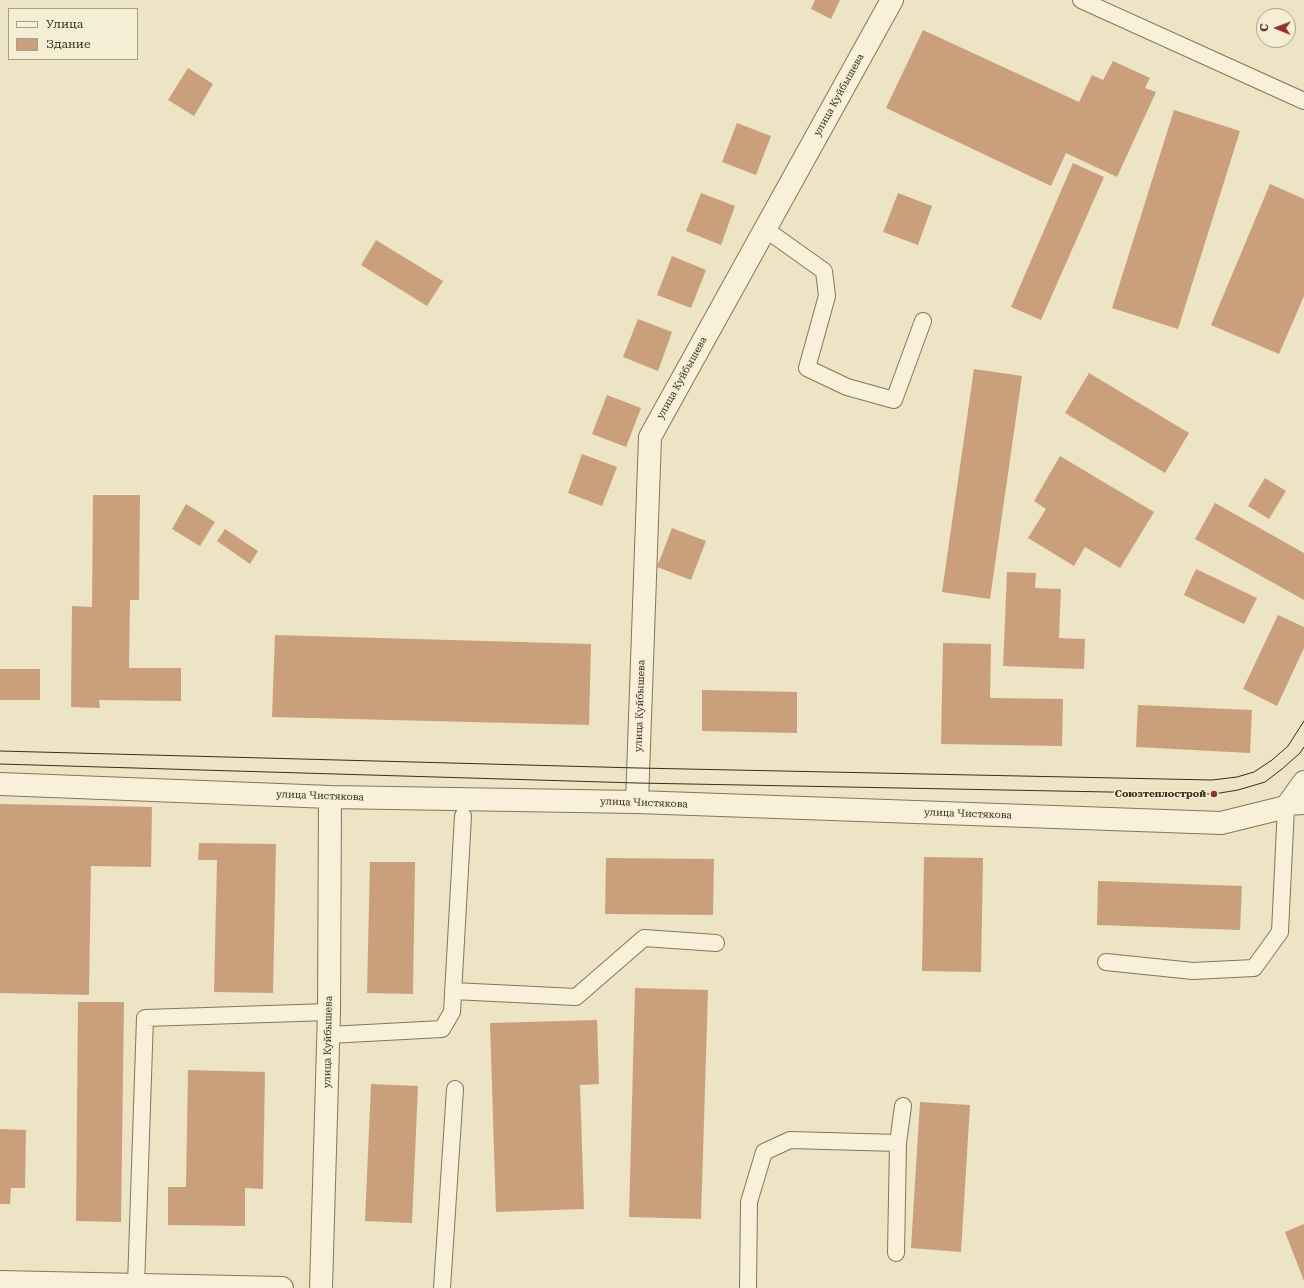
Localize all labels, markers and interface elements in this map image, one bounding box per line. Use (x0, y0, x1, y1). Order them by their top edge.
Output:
legend (8, 8, 138, 60)
north arrow (1256, 8, 1296, 48)
text: Улица (46, 17, 83, 31)
text: С (1258, 24, 1271, 32)
text: Здание (46, 37, 90, 51)
street label: улица Куйбышева (811, 52, 867, 138)
street label: улица Куйбышева (654, 335, 710, 421)
street label: улица Куйбышева (632, 660, 648, 752)
street label: улица Чистякова (276, 788, 364, 804)
place label: Союзтеплострой (1115, 788, 1206, 800)
marker: Союзтеплострой (1209, 789, 1219, 799)
street label: улица Чистякова (600, 795, 688, 811)
street label: улица Чистякова (924, 806, 1012, 822)
street label: улица Куйбышева (321, 996, 335, 1088)

